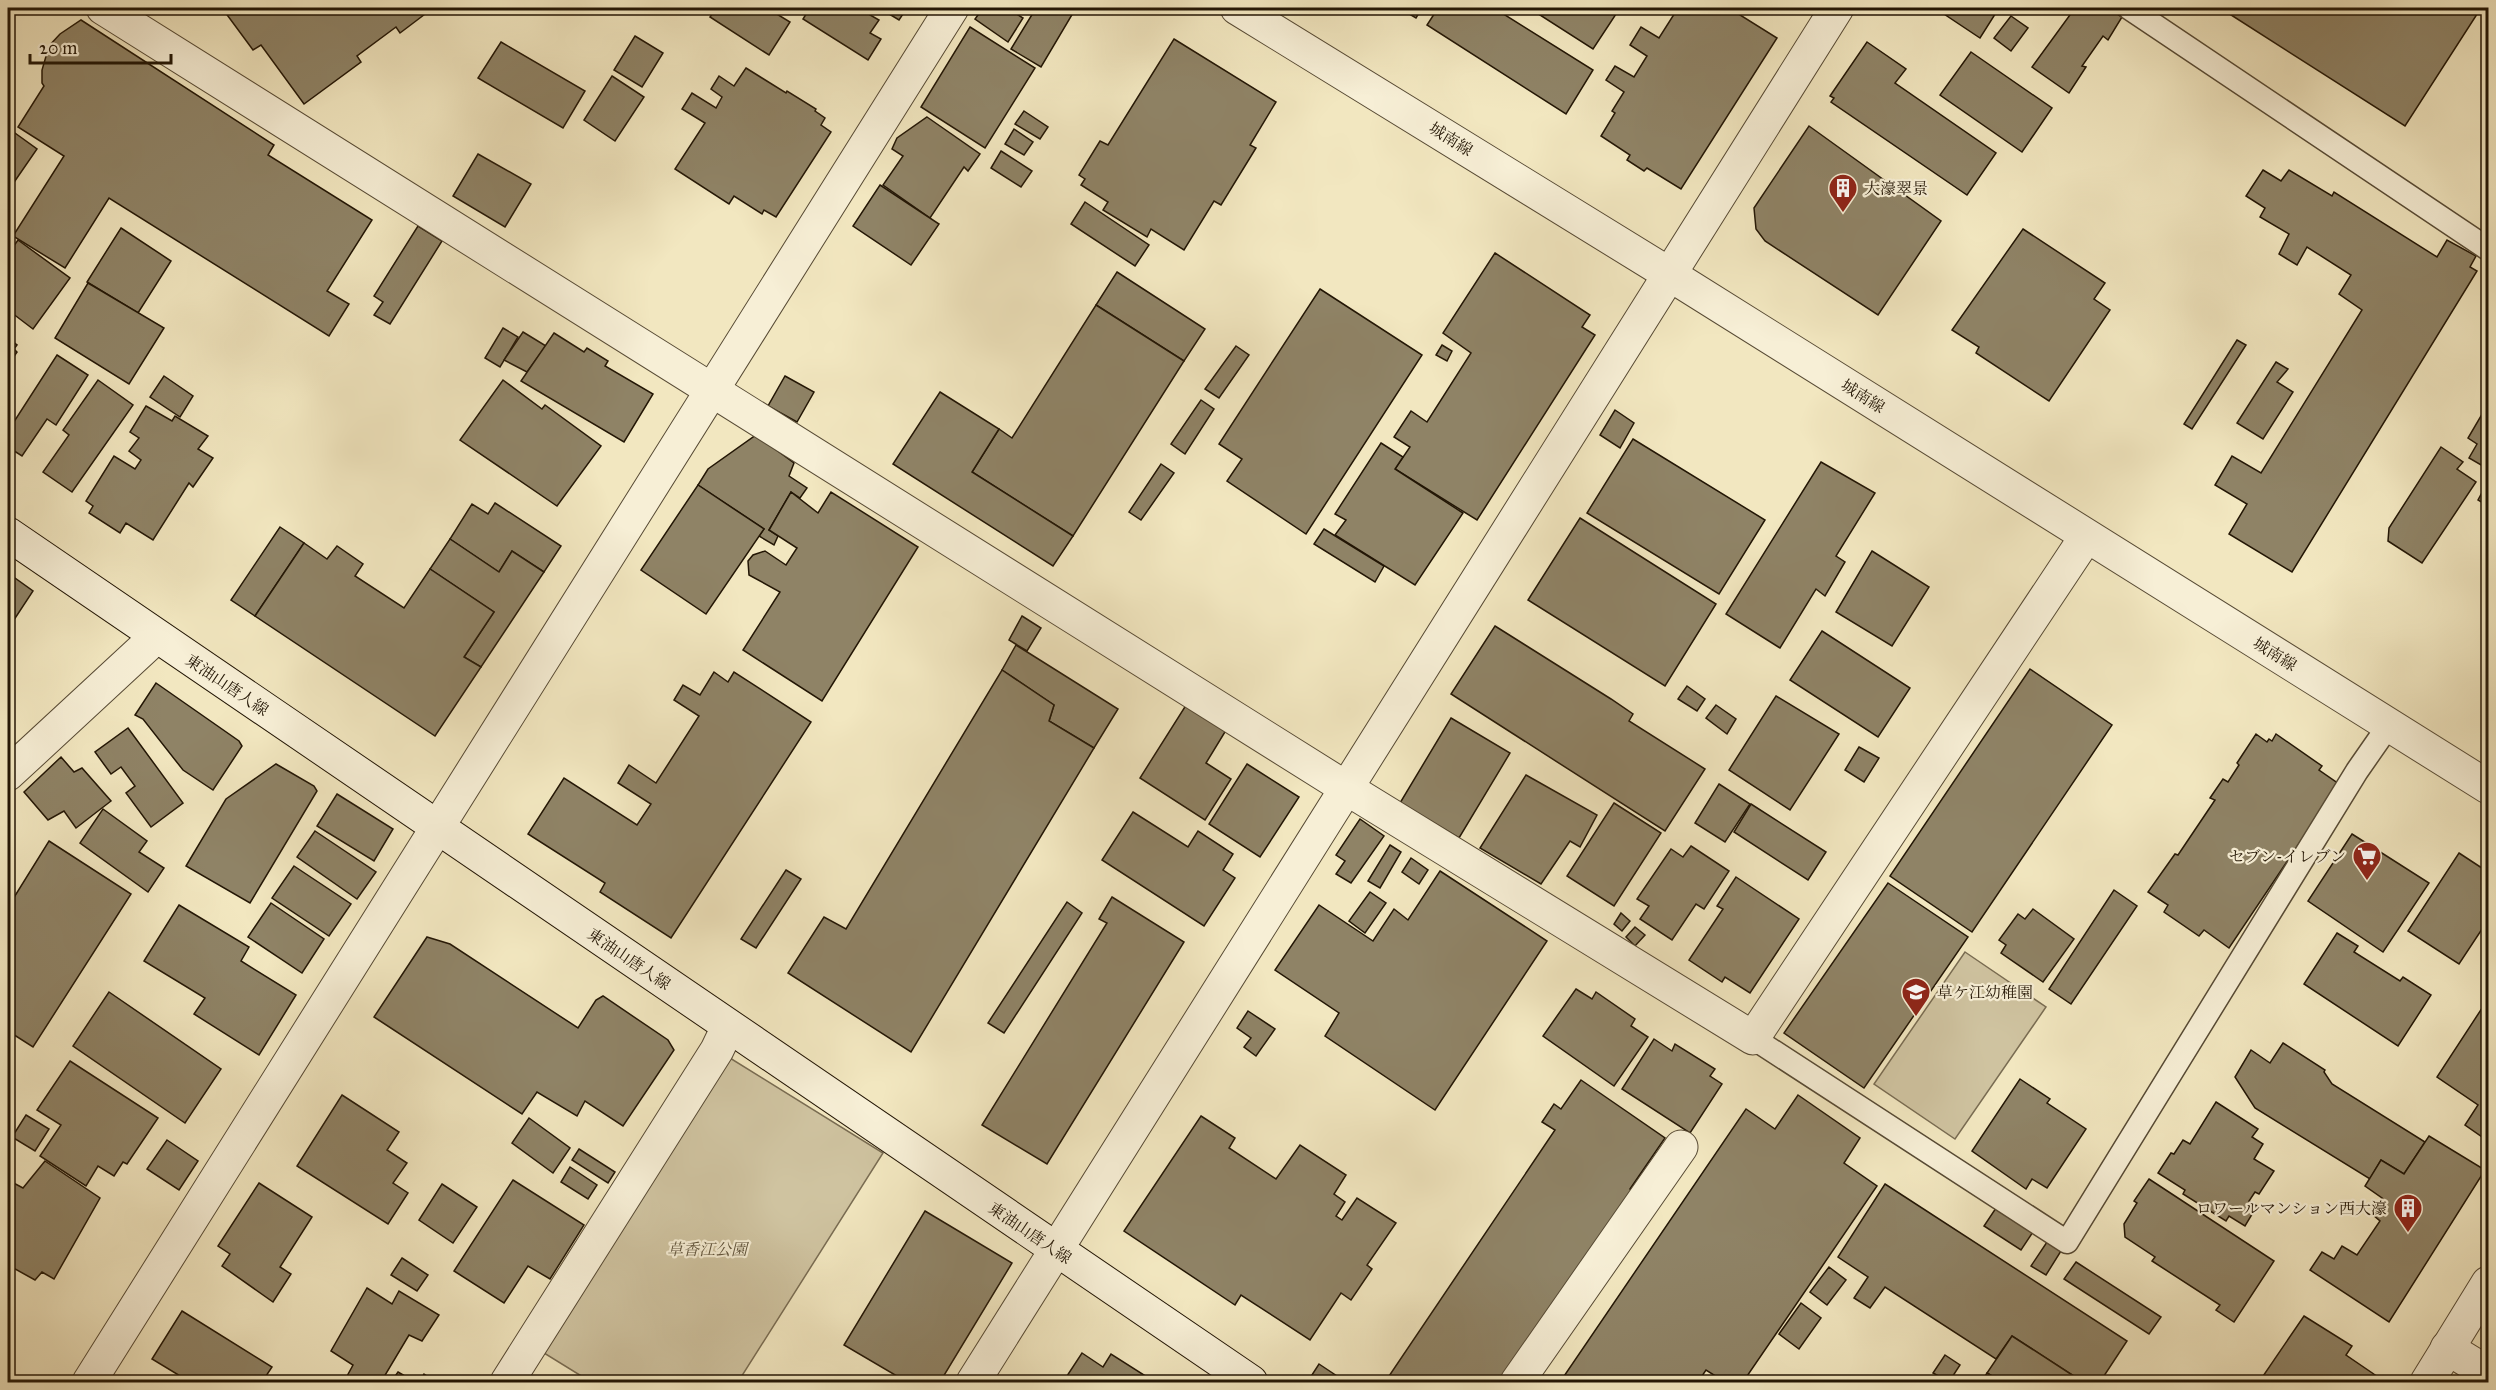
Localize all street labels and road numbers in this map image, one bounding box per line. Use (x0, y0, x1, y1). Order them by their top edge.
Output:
street label: 城南線 (1426, 118, 1476, 160)
street label: 城南線 (1838, 375, 1888, 417)
street label: 城南線 (2250, 633, 2300, 675)
street label: 東油山唐人線 (182, 650, 272, 720)
street label: 東油山唐人線 (584, 924, 674, 994)
street label: 東油山唐人線 (985, 1198, 1075, 1268)

